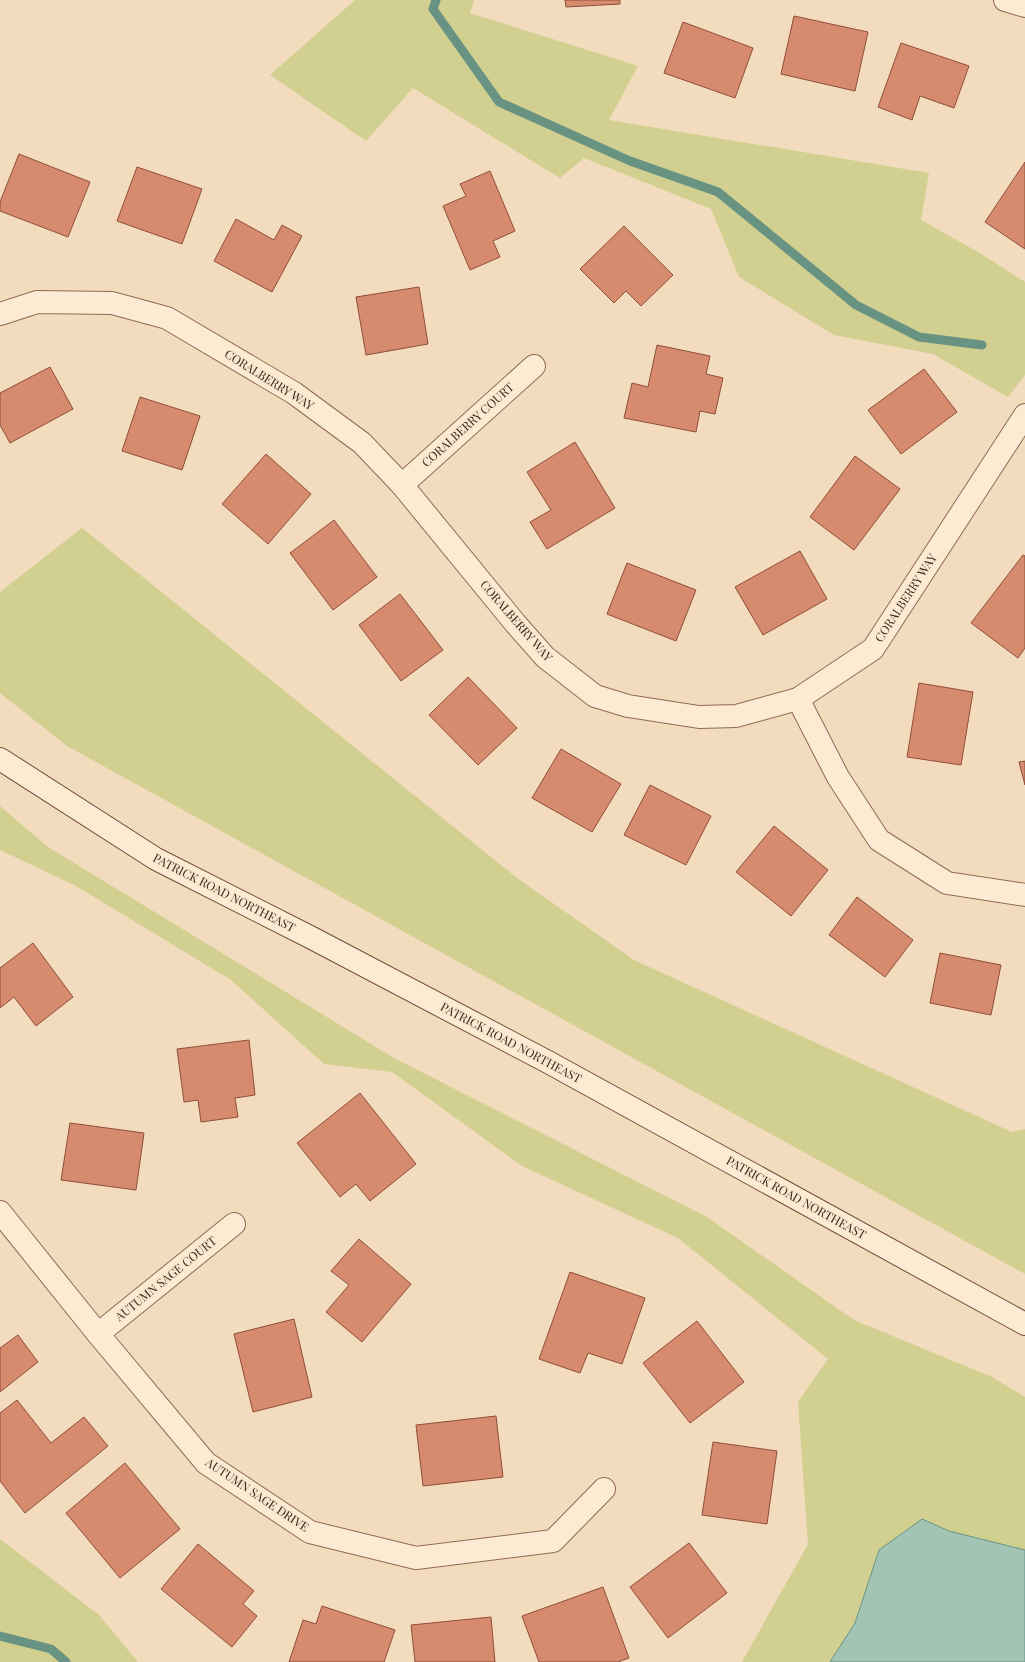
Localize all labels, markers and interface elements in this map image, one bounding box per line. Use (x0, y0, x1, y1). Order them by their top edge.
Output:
street label: CORALBERRY WAY (222, 345, 318, 414)
street label: CORALBERRY COURT (418, 378, 517, 470)
street label: CORALBERRY WAY (871, 549, 940, 645)
street label: CORALBERRY WAY (477, 576, 557, 665)
street label: PATRICK ROAD NORTHEAST (151, 849, 299, 935)
street label: PATRICK ROAD NORTHEAST (438, 998, 585, 1086)
street label: PATRICK ROAD NORTHEAST (724, 1152, 870, 1243)
street label: AUTUMN SAGE COURT (110, 1232, 220, 1325)
street label: AUTUMN SAGE DRIVE (202, 1453, 312, 1535)

